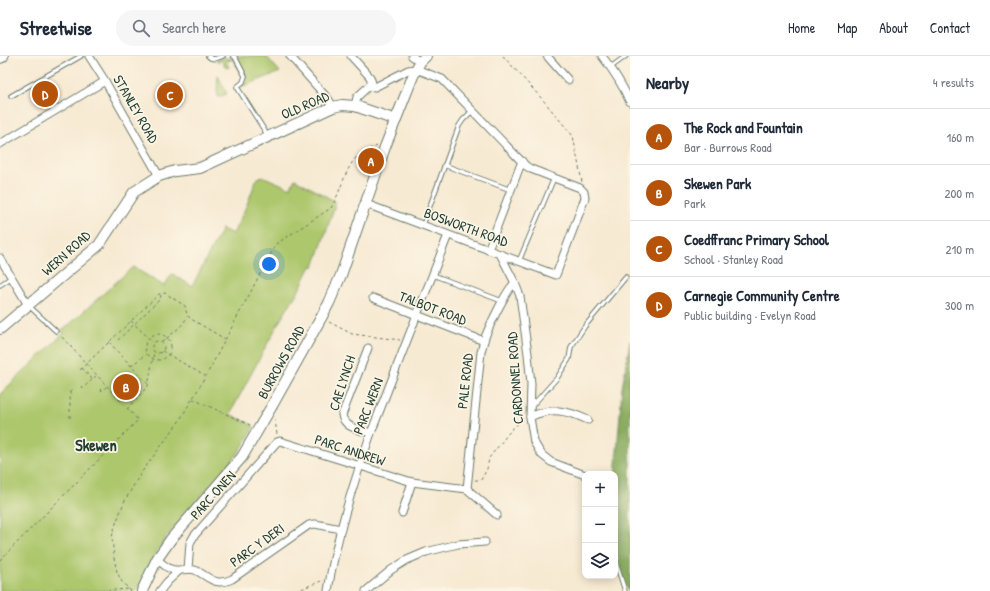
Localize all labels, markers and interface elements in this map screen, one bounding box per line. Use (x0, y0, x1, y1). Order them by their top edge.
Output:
search box (116, 10, 396, 46)
text: Streetwise (20, 15, 92, 41)
icon: search (130, 17, 152, 39)
text: Search here (162, 17, 226, 38)
text: Home (788, 18, 815, 37)
text: Map (837, 18, 857, 37)
text: About (879, 18, 908, 37)
text: Contact (930, 18, 970, 37)
street label: STANLEY ROAD (109, 71, 164, 147)
text: Nearby (646, 71, 689, 94)
text: 4 results (933, 73, 974, 91)
pin: D (32, 79, 58, 109)
pin: C (157, 80, 183, 110)
street label: OLD ROAD (278, 86, 332, 123)
text: The Rock and Fountain (684, 117, 803, 138)
text: A (656, 128, 662, 146)
text: 160 m (946, 128, 974, 146)
text: Bar · Burrows Road (684, 138, 772, 156)
pin: A (358, 146, 384, 176)
text: Skewen Park (684, 173, 751, 194)
text: B (656, 184, 662, 202)
text: 200 m (944, 184, 974, 202)
text: Park (684, 194, 706, 212)
street label: BOSWORTH ROAD (422, 203, 511, 251)
street label: WERN ROAD (37, 225, 94, 280)
text: Coedffranc Primary School (684, 229, 829, 250)
text: C (655, 240, 663, 258)
text: 210 m (946, 240, 974, 258)
text: School · Stanley Road (684, 250, 783, 268)
your location (259, 254, 279, 274)
text: Carnegie Community Centre (684, 285, 840, 306)
street label: TALBOT ROAD (397, 286, 470, 329)
text: D (656, 296, 662, 314)
text: 300 m (945, 296, 974, 314)
text: Public building · Evelyn Road (684, 306, 816, 324)
street label: BURROWS ROAD (253, 321, 309, 402)
street label: CARDONNEL ROAD (502, 331, 527, 425)
street label: CAE LYNCH (324, 352, 360, 413)
street label: PALE ROAD (452, 352, 477, 410)
pin: B (113, 372, 139, 402)
street label: PARC WERN (348, 375, 387, 437)
street label: PARC ANDREW (313, 429, 388, 470)
district label: Skewen (75, 434, 117, 456)
street label: PARC ONEN (186, 466, 240, 523)
map controls (582, 471, 618, 579)
button: + (582, 471, 618, 507)
button: − (582, 507, 618, 543)
street label: PARC Y DERI (226, 518, 288, 571)
button: layers (582, 543, 618, 579)

